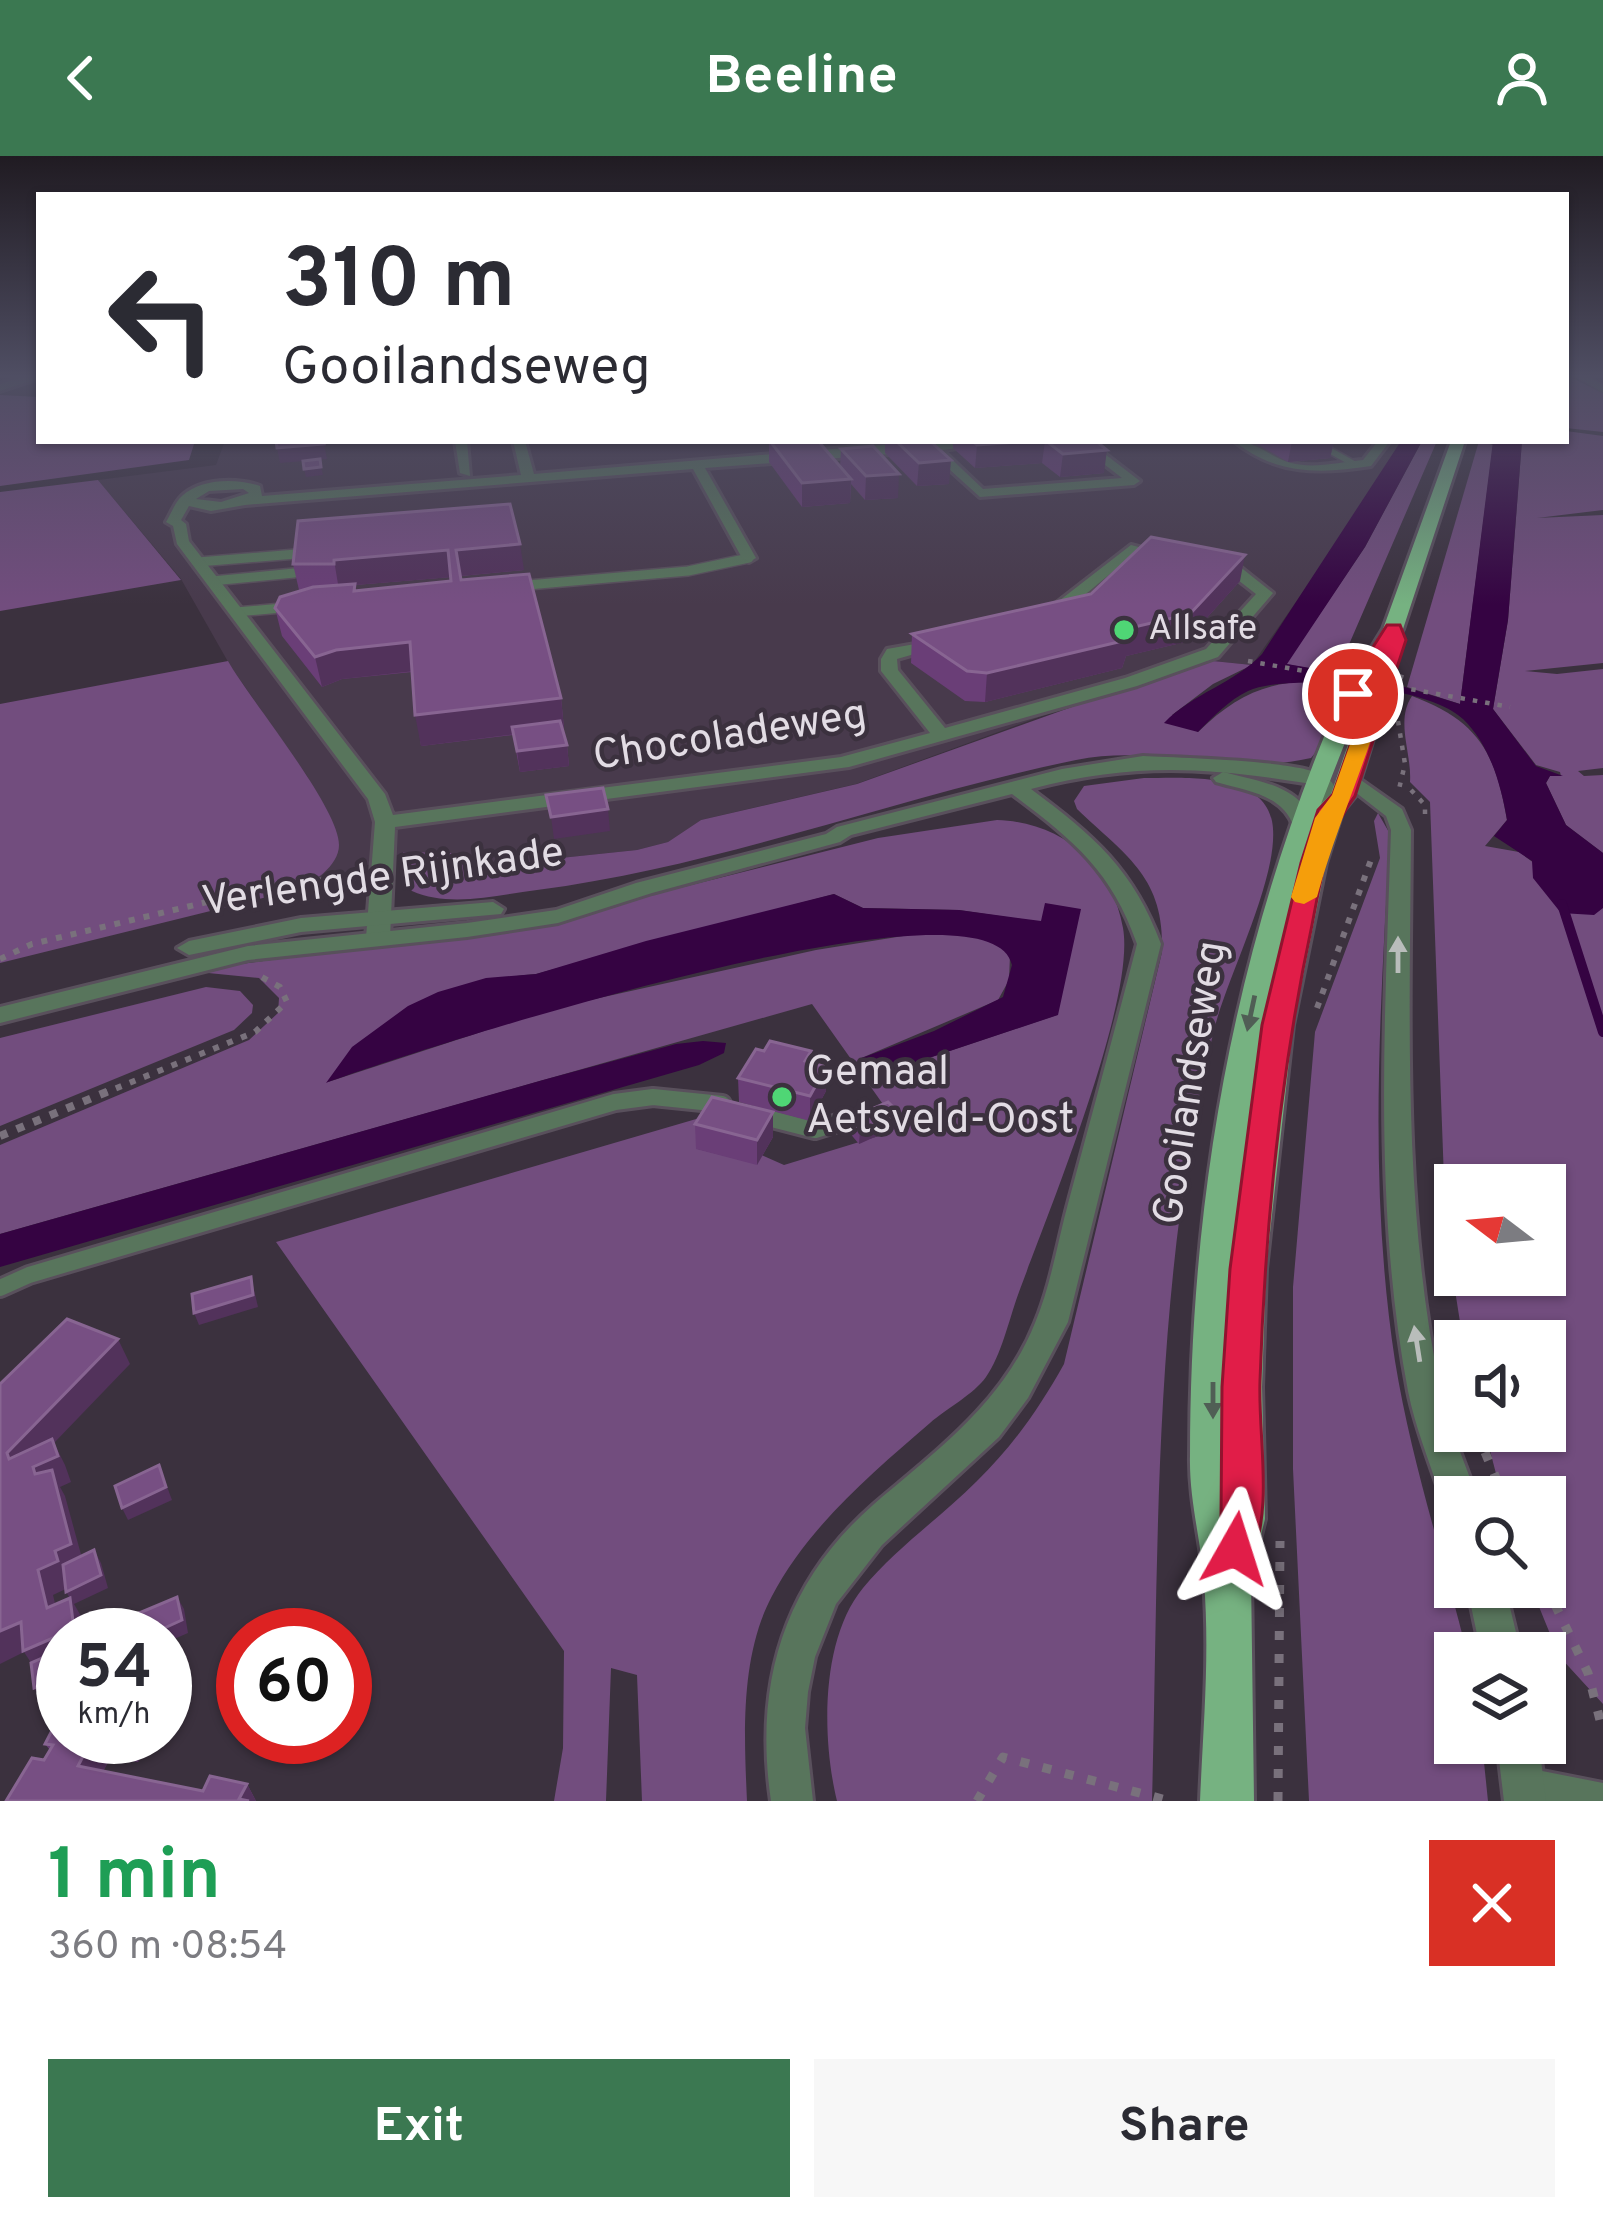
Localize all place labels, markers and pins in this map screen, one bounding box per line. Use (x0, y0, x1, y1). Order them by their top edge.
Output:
place label: Allsafe (1148, 607, 1257, 653)
marker: Allsafe (1111, 617, 1137, 643)
pin (1302, 643, 1404, 745)
place label: Gemaal Aetsveld-Oost (806, 1047, 1074, 1148)
marker: Gemaal Aetsveld-Oost (769, 1084, 795, 1110)

